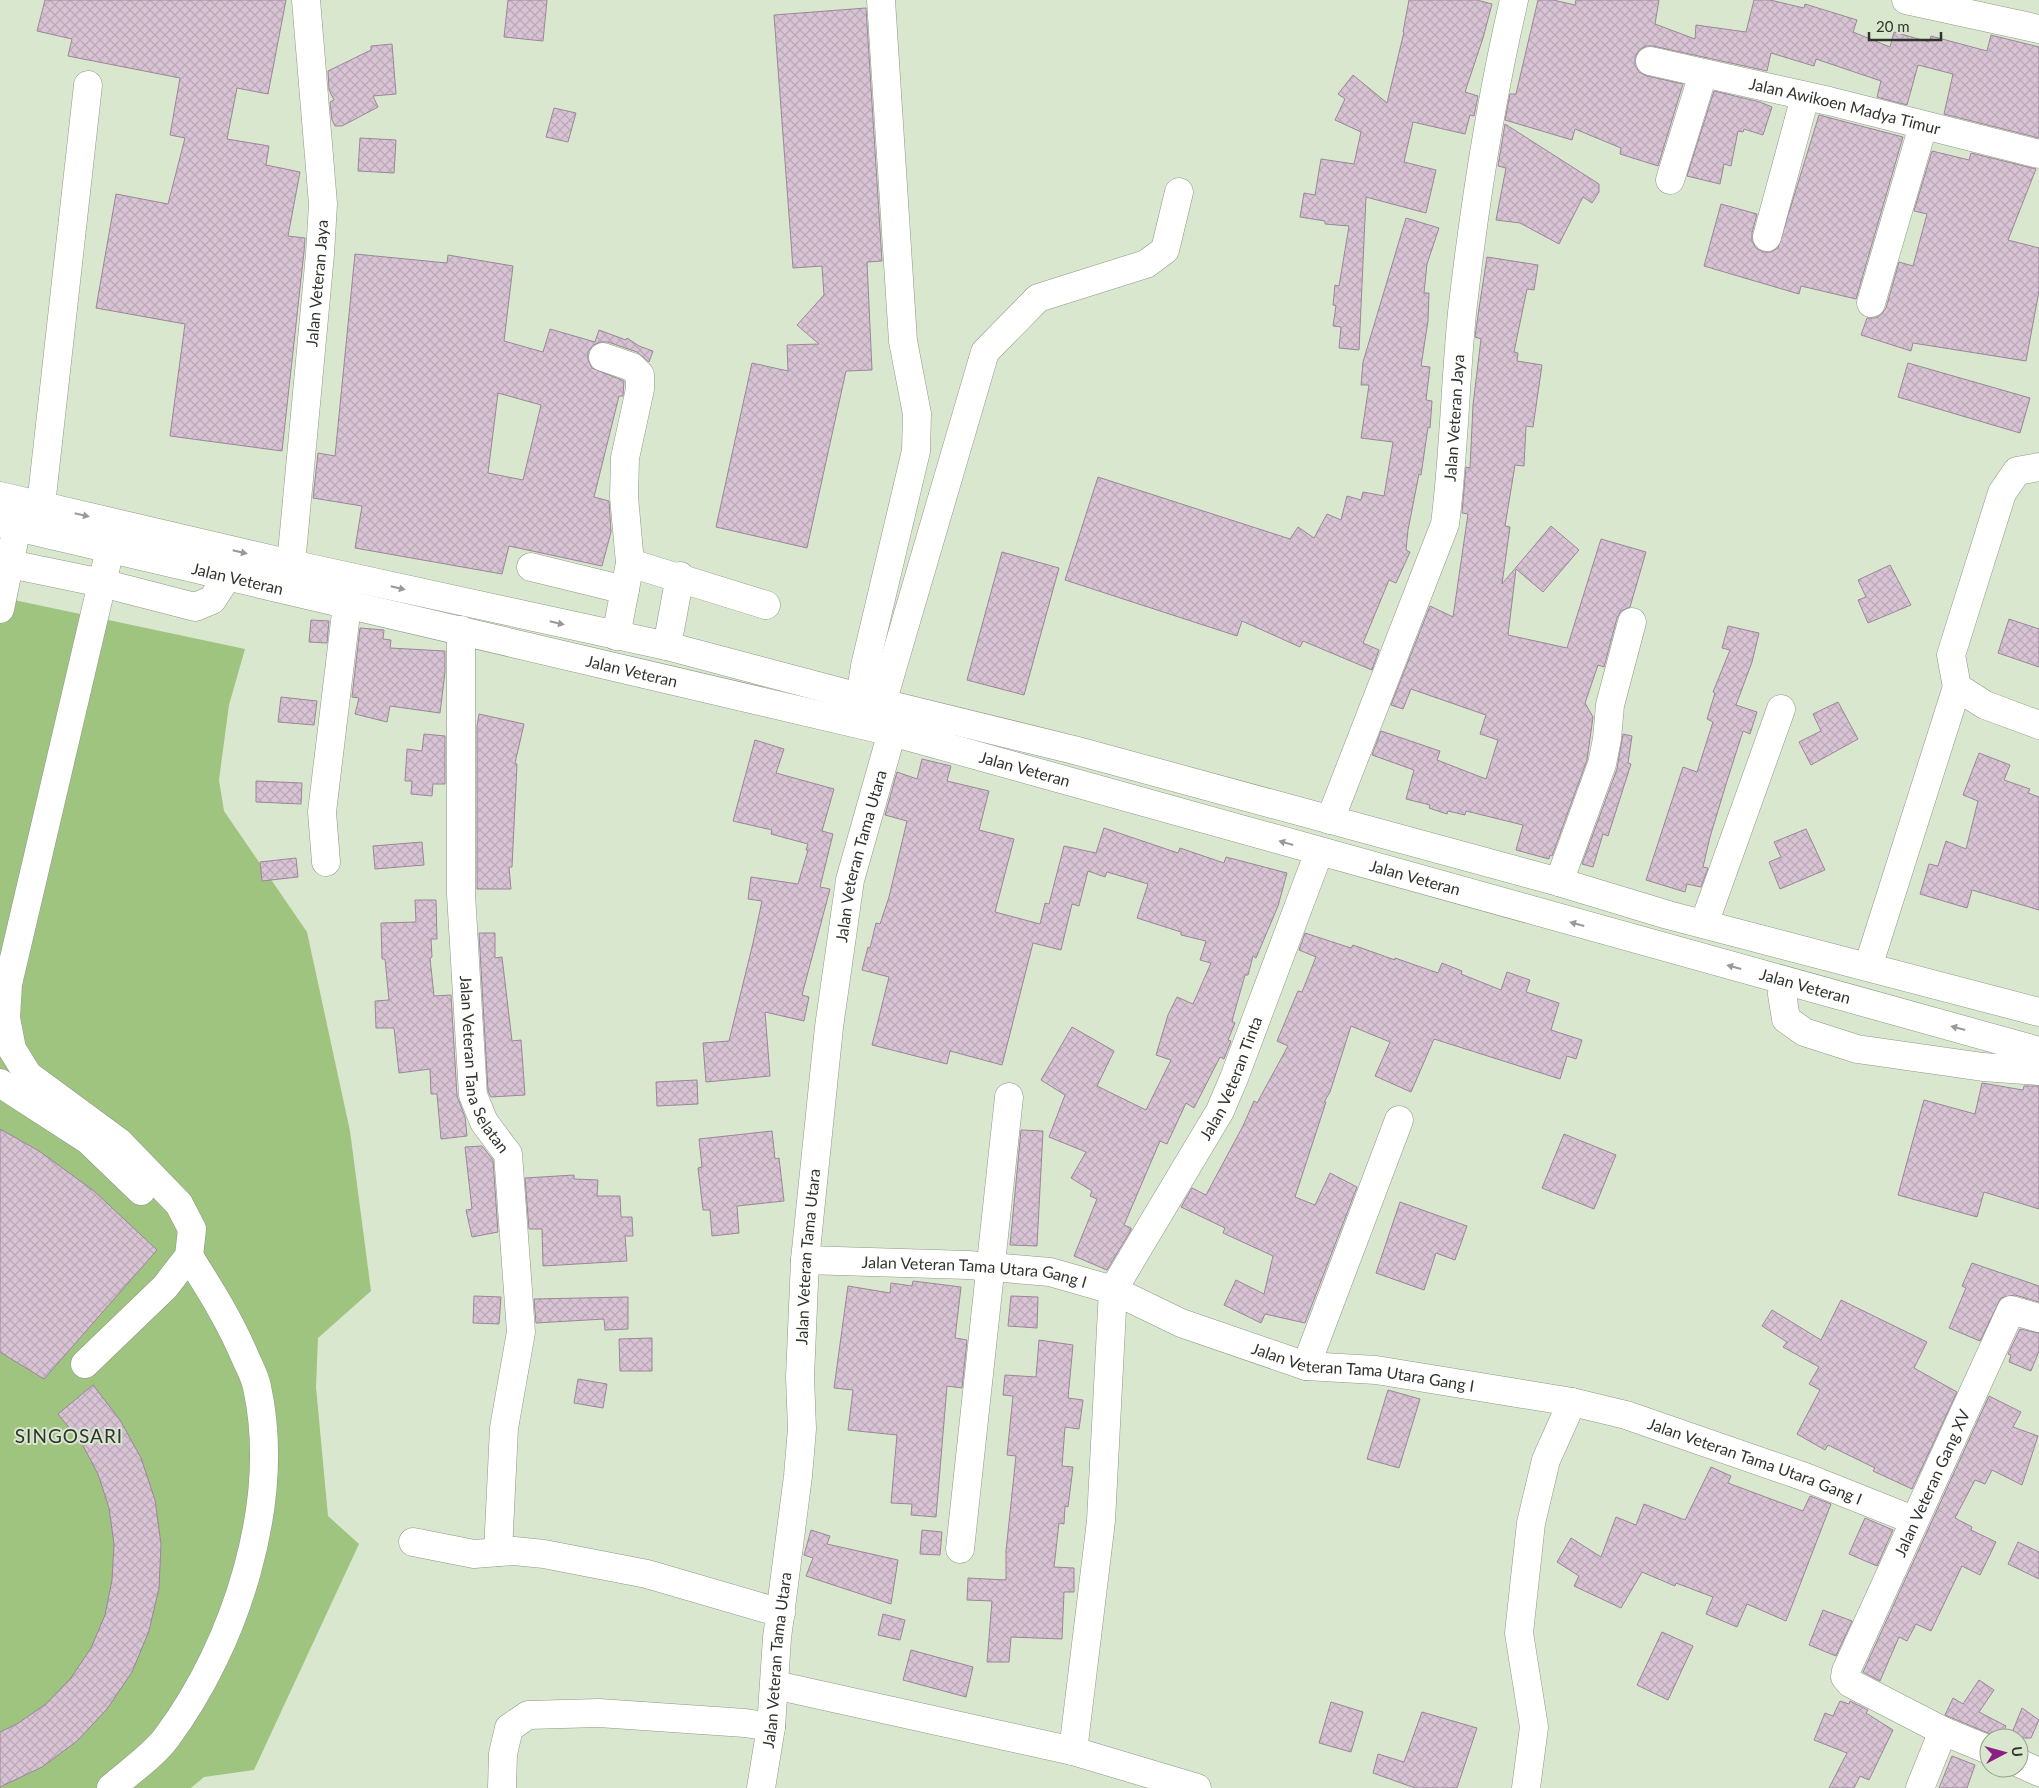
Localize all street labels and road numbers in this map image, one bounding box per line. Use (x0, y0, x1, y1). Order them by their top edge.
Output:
street label: Jalan Awikoen Madya Timur (1748, 73, 1943, 138)
street label: Jalan Veteran Jaya (301, 219, 331, 347)
street label: Jalan Veteran Jaya (1440, 354, 1467, 482)
street label: Jalan Veteran (190, 558, 285, 598)
street label: Jalan Veteran (584, 651, 680, 690)
street label: Jalan Veteran (977, 747, 1072, 790)
street label: Jalan Veteran Tama Utara (831, 768, 890, 943)
street label: Jalan Veteran (1368, 855, 1463, 899)
street label: Jalan Veteran (1758, 964, 1853, 1007)
street label: Jalan Veteran Tana Selatan (457, 975, 514, 1156)
street label: Jalan Veteran Tinta (1195, 1014, 1265, 1143)
street label: Jalan Veteran Tama Utara (791, 1168, 823, 1345)
street label: Jalan Veteran Tama Utara Gang I (862, 1252, 1089, 1291)
street label: Jalan Veteran Tama Utara Gang I (1249, 1338, 1476, 1395)
street label: Jalan Veteran Gang XV (1890, 1406, 1973, 1559)
street label: Jalan Veteran Tama Utara Gang I (1646, 1413, 1865, 1508)
street label: Jalan Veteran Tama Utara (758, 1571, 794, 1749)

